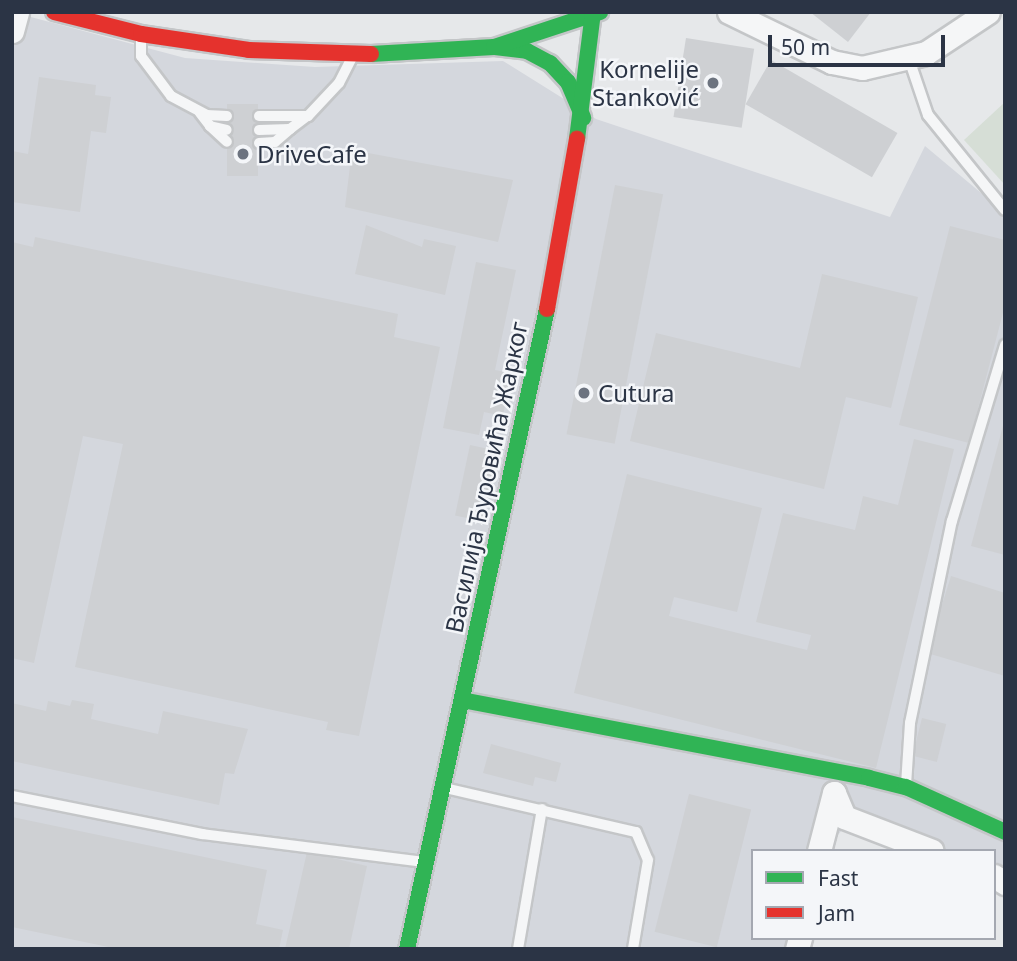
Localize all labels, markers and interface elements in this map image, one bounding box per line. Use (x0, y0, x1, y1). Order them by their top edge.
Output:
scale bar (772, 21, 949, 65)
text: 50 m (781, 33, 830, 61)
place label: Kornelije Stanković (592, 55, 699, 111)
marker: Kornelije Stanković (705, 75, 721, 91)
place label: DriveCafe (257, 140, 367, 168)
marker: DriveCafe (235, 146, 251, 162)
street label: Василија Ђуровића Жарког (439, 319, 533, 635)
place label: Cutura (598, 379, 674, 407)
marker: Cutura (576, 385, 592, 401)
legend (751, 849, 996, 940)
text: Fast (818, 864, 858, 892)
text: Jam (818, 899, 855, 927)

